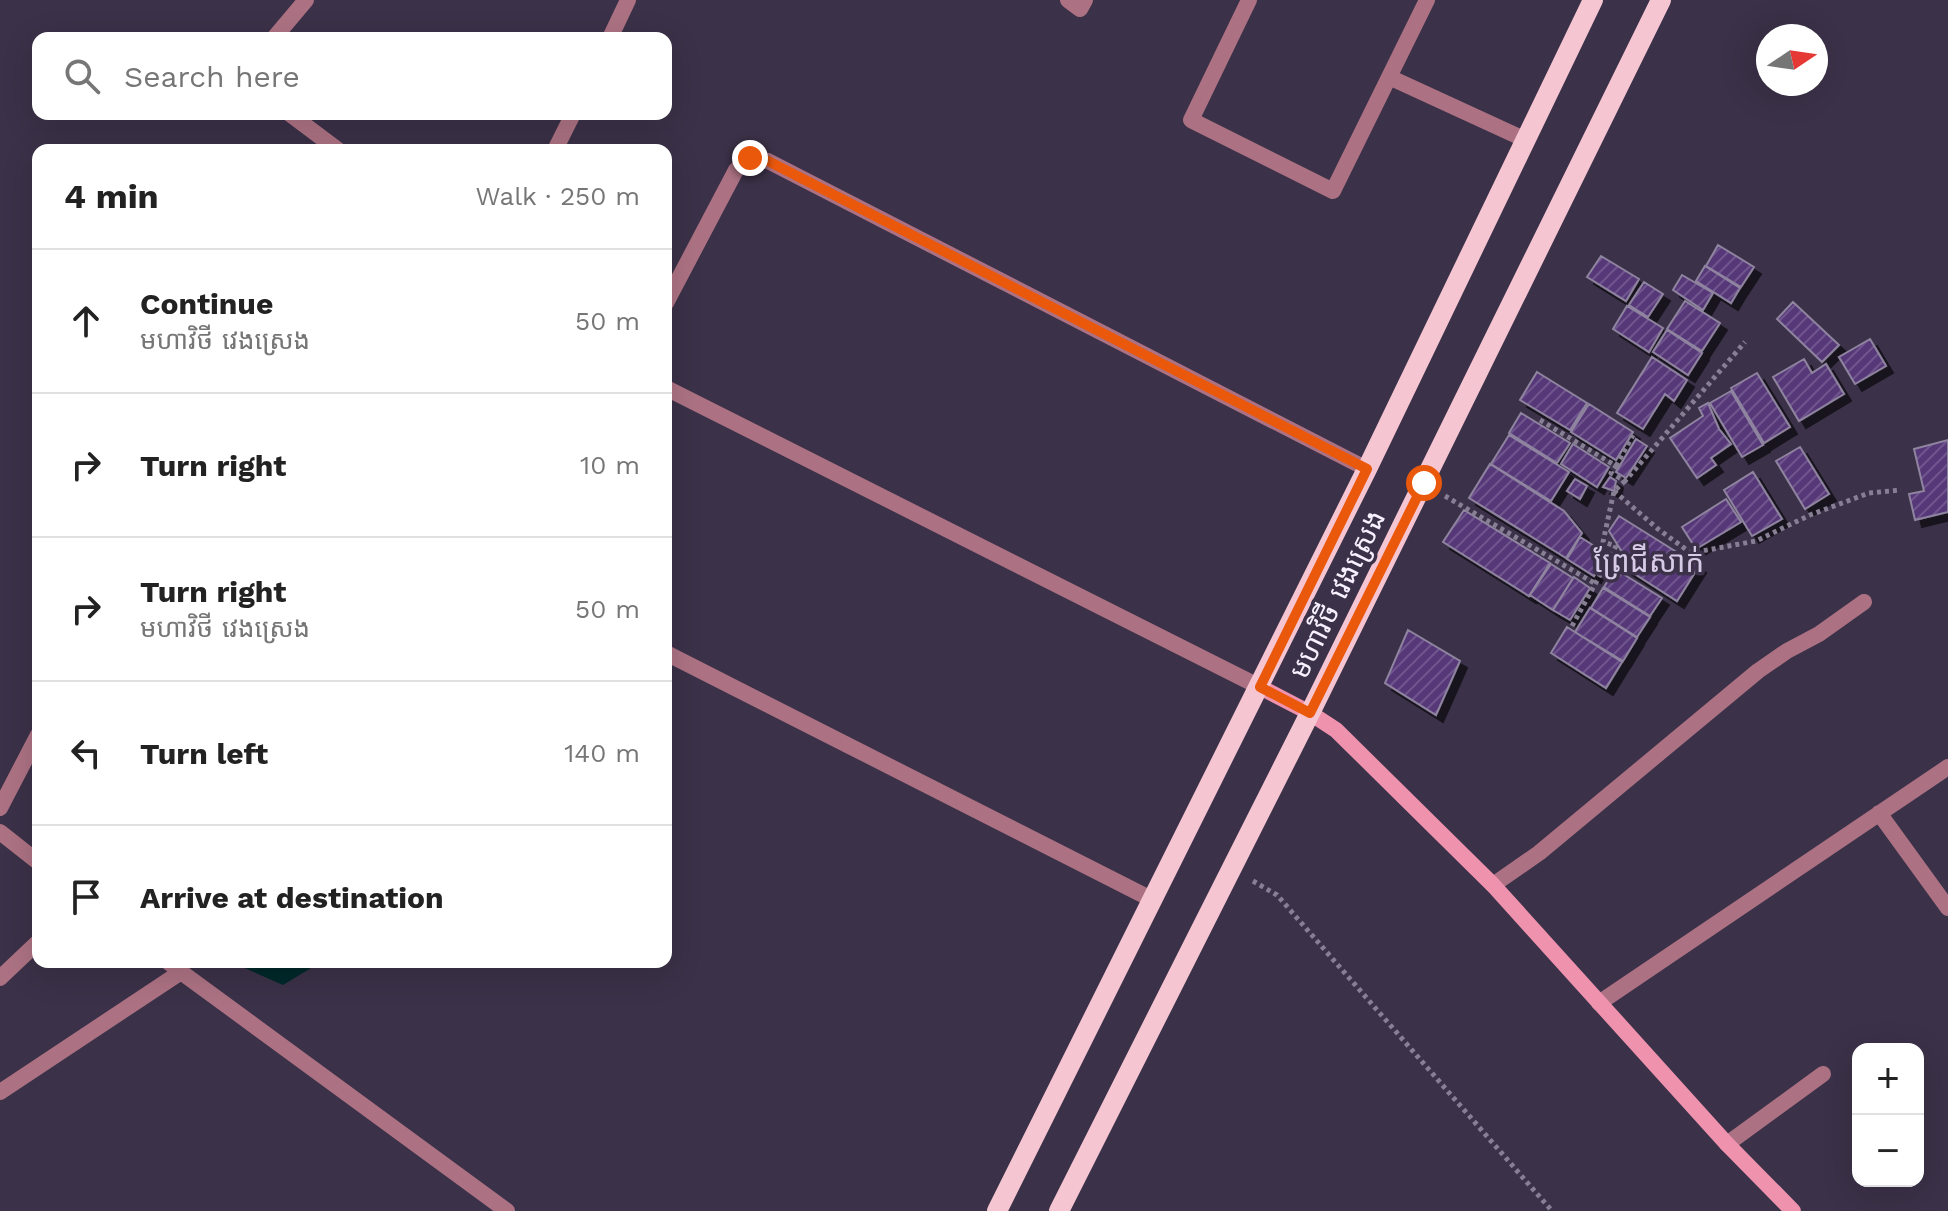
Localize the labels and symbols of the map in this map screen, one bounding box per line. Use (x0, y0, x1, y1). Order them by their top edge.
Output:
north arrow (1756, 24, 1828, 96)
route end (732, 140, 768, 176)
route start (1406, 465, 1442, 501)
street label: មហាវិថី វេងស្រេង (1281, 504, 1392, 684)
district label: ព្រែជីសាក់ (1594, 543, 1704, 580)

